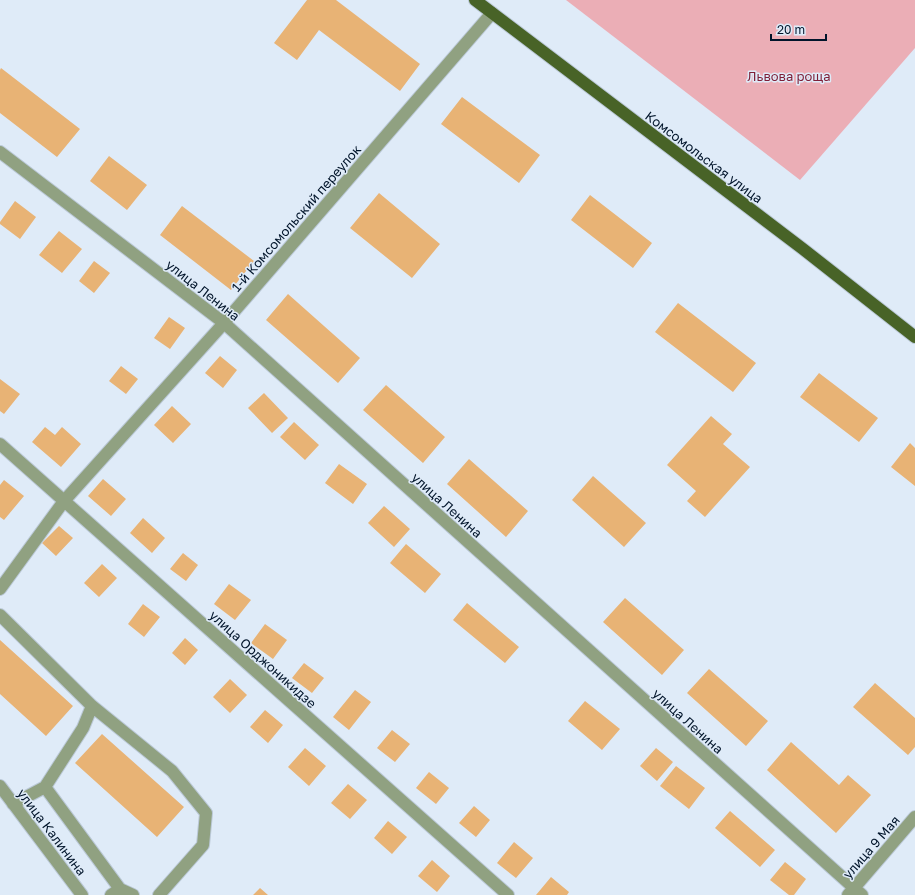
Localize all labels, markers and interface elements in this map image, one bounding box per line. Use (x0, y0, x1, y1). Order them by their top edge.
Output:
scale bar (771, 16, 826, 42)
text: 20 m (777, 22, 805, 37)
park label: Львова роща (747, 68, 831, 84)
street label: Комсомольская улица (642, 108, 766, 206)
street label: 1-й Комсомольский переулок (228, 141, 364, 295)
street label: улица Ленина (163, 256, 243, 324)
street label: улица Ленина (408, 469, 486, 541)
street label: улица Орджоникидзе (206, 607, 320, 711)
street label: улица Ленина (649, 685, 727, 757)
street label: улица Калинина (14, 786, 90, 878)
street label: улица 9 Мая (839, 812, 903, 882)

